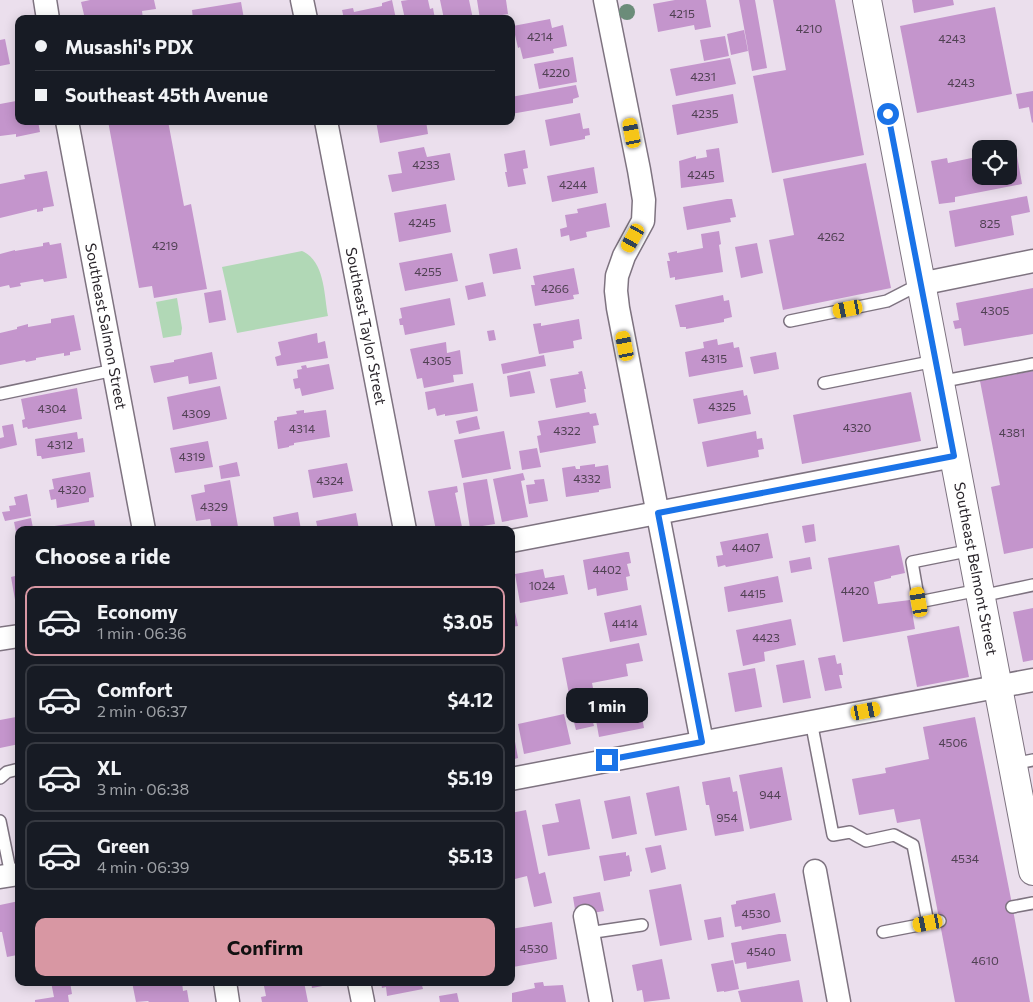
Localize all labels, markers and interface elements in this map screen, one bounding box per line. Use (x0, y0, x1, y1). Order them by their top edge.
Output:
house number: 4215 (669, 6, 695, 20)
house number: 4210 (796, 21, 822, 35)
house number: 4214 (527, 29, 553, 43)
house number: 4243 (938, 31, 966, 45)
text: Musashi's PDX (65, 35, 194, 58)
house number: 4220 (542, 65, 570, 79)
house number: 4231 (690, 69, 716, 83)
house number: 4243 (947, 75, 975, 89)
text: Southeast 45th Avenue (65, 83, 268, 106)
route start (877, 103, 899, 125)
house number: 4235 (691, 106, 719, 120)
car (621, 117, 642, 149)
map controls (972, 140, 1017, 185)
button: locate (972, 140, 1017, 185)
house number: 4233 (412, 157, 440, 171)
house number: 4245 (687, 167, 715, 181)
house number: 4244 (559, 177, 587, 191)
house number: 4245 (408, 215, 436, 229)
house number: 825 (980, 216, 1000, 230)
car (619, 221, 646, 255)
house number: 4262 (817, 229, 845, 243)
house number: 4219 (152, 238, 178, 252)
street label: Southeast Salmon Street (82, 241, 131, 411)
street label: Southeast Taylor Street (343, 246, 391, 406)
house number: 4255 (414, 264, 442, 278)
house number: 4266 (541, 281, 569, 295)
car (831, 299, 864, 319)
house number: 4305 (981, 303, 1009, 317)
car (614, 330, 635, 362)
house number: 4315 (701, 351, 727, 365)
house number: 4305 (423, 353, 451, 367)
house number: 4325 (708, 399, 736, 413)
house number: 4304 (37, 401, 67, 415)
house number: 4309 (181, 406, 211, 420)
house number: 4320 (843, 420, 871, 434)
house number: 4314 (289, 421, 315, 435)
house number: 4322 (553, 423, 581, 437)
house number: 4381 (999, 425, 1025, 439)
house number: 4312 (47, 437, 73, 451)
house number: 4319 (179, 449, 205, 463)
house number: 4332 (573, 471, 601, 485)
house number: 4324 (316, 473, 344, 487)
street label: Southeast Belmont Street (951, 480, 1002, 657)
house number: 4320 (58, 482, 86, 496)
house number: 4329 (200, 499, 228, 513)
house number: 4407 (732, 540, 760, 554)
text: Choose a ride (35, 542, 170, 569)
house number: 4402 (593, 562, 622, 576)
house number: 1024 (529, 578, 555, 592)
house number: 4420 (841, 583, 870, 597)
house number: 4415 (740, 586, 766, 600)
car (909, 586, 928, 618)
icon: car (37, 599, 82, 644)
text: Economy (97, 600, 178, 623)
text: $3.05 (443, 610, 493, 633)
house number: 4414 (612, 616, 638, 630)
text: 1 min · 06:36 (97, 623, 187, 642)
house number: 4423 (752, 630, 780, 644)
icon: car (37, 677, 82, 722)
text: Comfort (97, 678, 173, 701)
text: $4.12 (447, 688, 493, 711)
callout: 1 min (566, 688, 648, 722)
text: 1 min (588, 696, 626, 715)
text: 2 min · 06:37 (97, 701, 188, 720)
car (849, 701, 882, 721)
house number: 4506 (938, 735, 968, 749)
route end (596, 749, 618, 771)
icon: car (37, 755, 82, 800)
text: XL (97, 756, 122, 779)
text: $5.19 (447, 766, 493, 789)
text: 3 min · 06:38 (97, 779, 189, 798)
house number: 944 (759, 787, 781, 801)
house number: 954 (716, 810, 738, 824)
icon: car (37, 833, 82, 878)
text: Green (97, 834, 149, 857)
text: $5.13 (448, 844, 493, 867)
house number: 4534 (951, 851, 979, 865)
text: 4 min · 06:39 (97, 857, 190, 876)
house number: 4530 (742, 906, 771, 920)
car (911, 913, 944, 933)
button: Confirm (35, 918, 495, 976)
house number: 4530 (520, 941, 549, 955)
house number: 4540 (746, 944, 776, 958)
house number: 4610 (971, 953, 999, 967)

